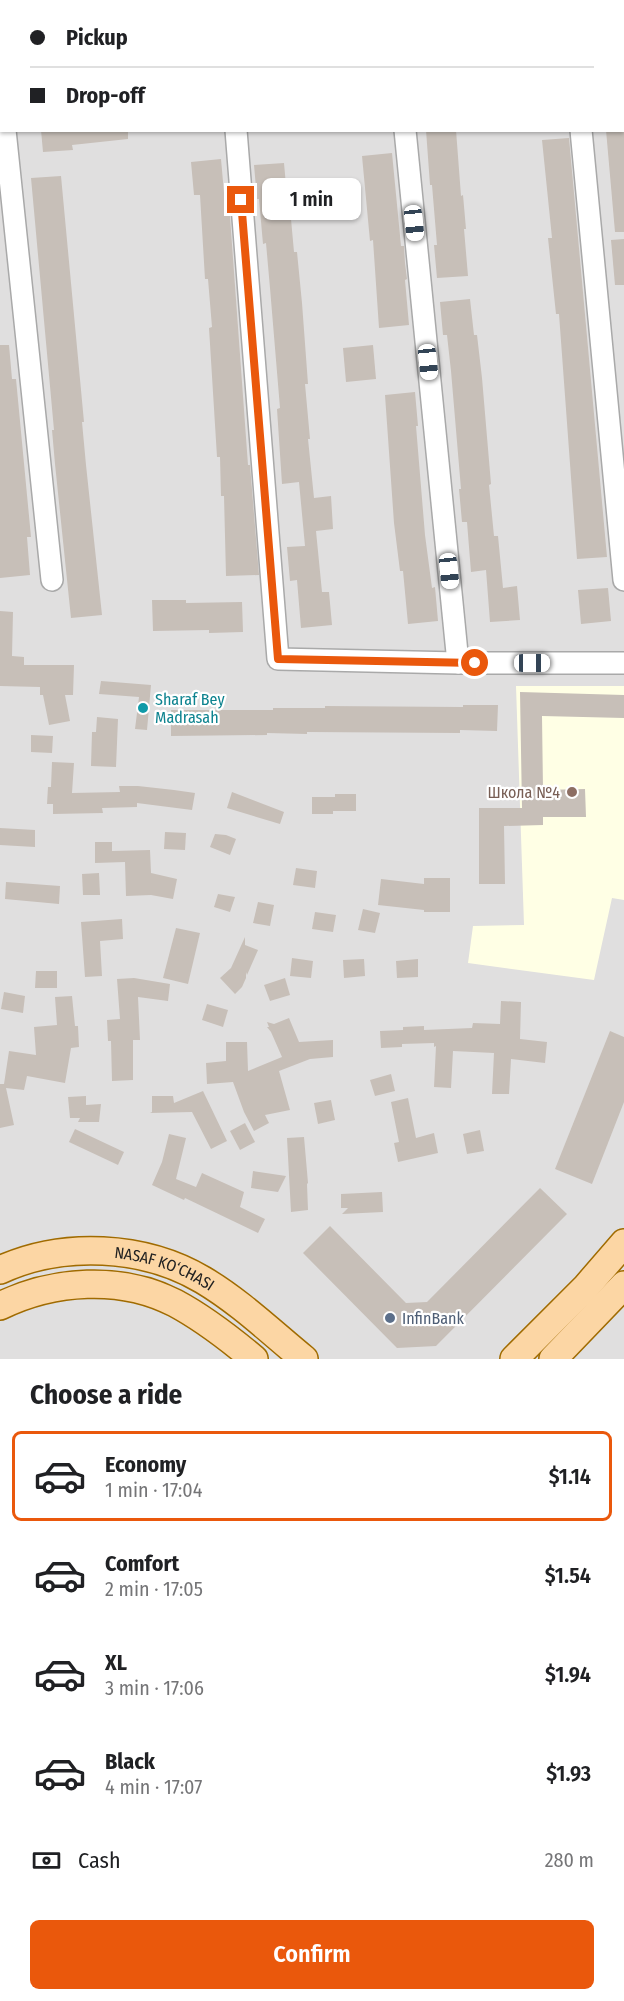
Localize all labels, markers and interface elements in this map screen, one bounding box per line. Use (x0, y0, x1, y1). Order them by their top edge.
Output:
text: Pickup (66, 24, 128, 51)
text: Drop-off (66, 82, 145, 109)
callout: 1 min (262, 179, 361, 221)
route end (227, 186, 254, 213)
text: 1 min (290, 187, 333, 211)
car (403, 204, 425, 242)
car (417, 343, 439, 381)
car (438, 552, 460, 590)
route start (461, 649, 488, 676)
car (514, 654, 550, 672)
place label: Sharaf Bey Madrasah (155, 690, 225, 727)
marker: Sharaf Bey Madrasah (136, 701, 150, 715)
place label: Школа №4 (488, 783, 560, 802)
marker: Школа №4 (565, 785, 579, 799)
street label: NASAF KO‘CHASI (113, 1243, 218, 1295)
place label: InfinBank (402, 1309, 464, 1328)
marker: InfinBank (383, 1311, 397, 1325)
text: Choose a ride (30, 1379, 182, 1411)
icon: car (33, 1449, 87, 1503)
text: Economy (105, 1451, 186, 1478)
text: $1.14 (549, 1463, 591, 1490)
text: 1 min · 17:04 (105, 1478, 202, 1502)
icon: car (33, 1548, 87, 1602)
text: Comfort (105, 1550, 179, 1577)
text: $1.54 (545, 1562, 591, 1589)
text: 2 min · 17:05 (105, 1577, 203, 1601)
icon: car (33, 1647, 87, 1701)
text: XL (105, 1649, 127, 1676)
text: $1.94 (545, 1661, 591, 1688)
text: 3 min · 17:06 (105, 1676, 204, 1700)
icon: car (33, 1746, 87, 1800)
text: Black (105, 1748, 155, 1775)
text: $1.93 (546, 1760, 591, 1787)
text: 4 min · 17:07 (105, 1775, 202, 1799)
icon: cash (30, 1844, 63, 1877)
text: Cash (78, 1847, 121, 1874)
text: 280 m (545, 1848, 594, 1872)
button: Confirm (30, 1920, 594, 1989)

